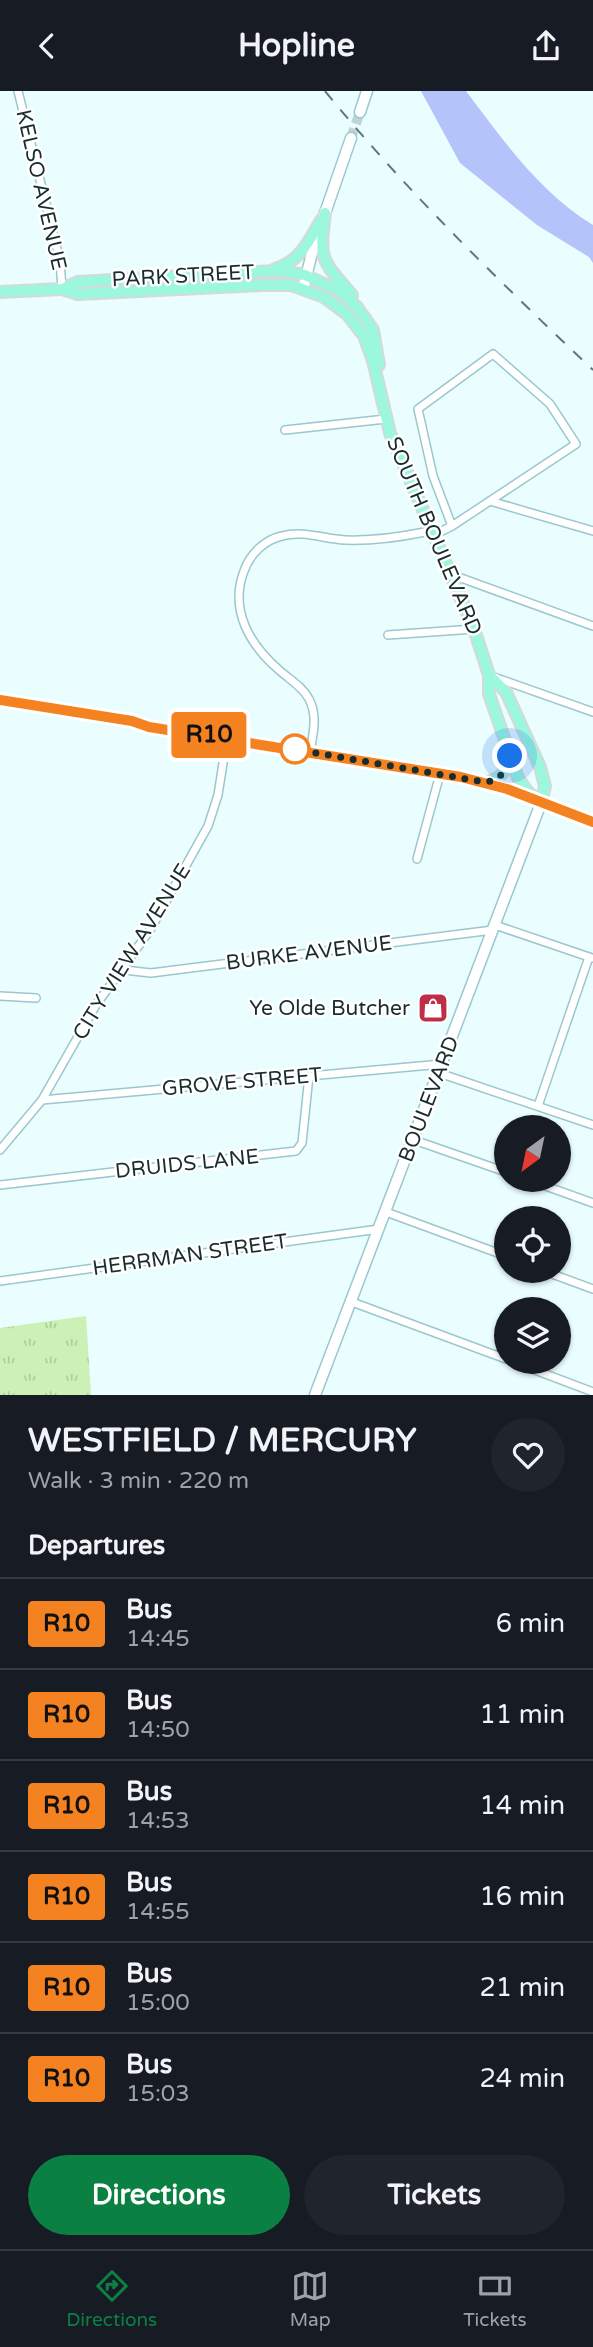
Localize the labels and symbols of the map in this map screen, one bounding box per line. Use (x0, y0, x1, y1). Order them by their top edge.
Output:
street label: KELSO AVENUE (10, 107, 72, 273)
street label: PARK STREET (111, 260, 255, 292)
street label: SOUTH BOULEVARD (381, 433, 487, 639)
line badge: R10 (169, 712, 249, 758)
unlabelled marker (280, 734, 310, 764)
your location (492, 738, 527, 773)
street label: CITY VIEW AVENUE (68, 859, 196, 1045)
street label: BURKE AVENUE (224, 930, 394, 976)
shop icon: Ye Olde Butcher (416, 991, 450, 1025)
place label: Ye Olde Butcher (249, 996, 410, 1021)
street label: BOULEVARD (393, 1032, 465, 1166)
street label: GROVE STREET (161, 1063, 323, 1101)
north arrow (494, 1115, 570, 1192)
street label: DRUIDS LANE (114, 1144, 260, 1184)
street label: HERRMAN STREET (91, 1229, 289, 1281)

